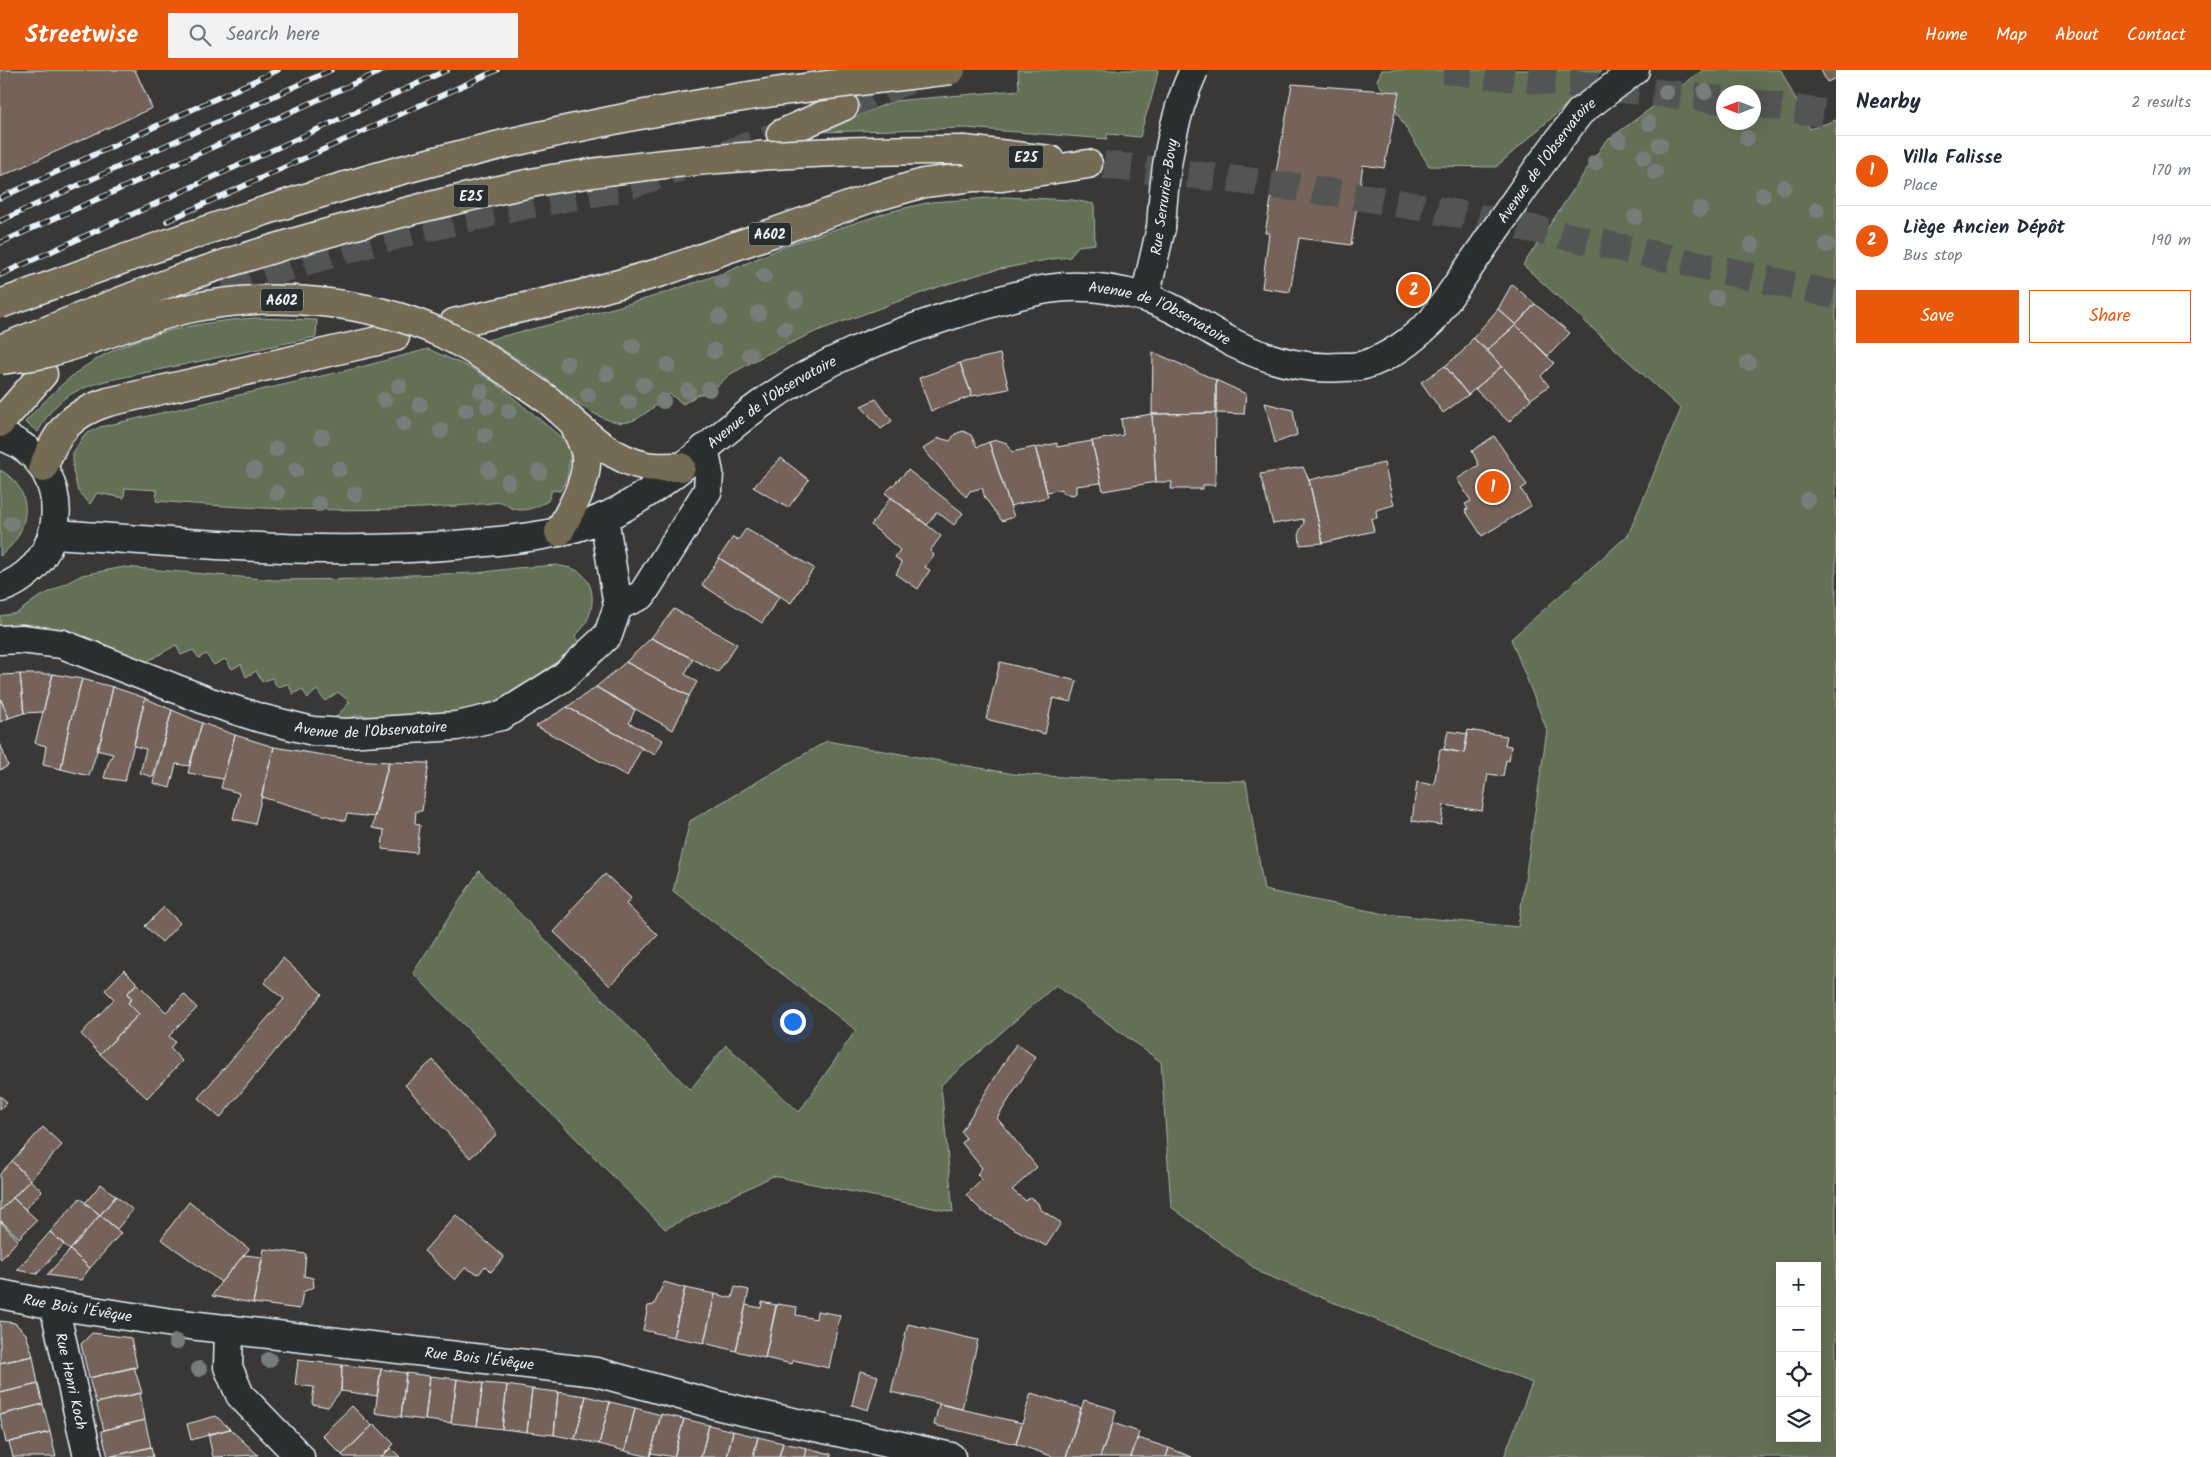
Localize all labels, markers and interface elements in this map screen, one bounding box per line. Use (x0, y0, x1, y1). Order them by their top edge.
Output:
search box (168, 13, 518, 58)
text: Streetwise (25, 16, 138, 55)
text: Search here (226, 20, 320, 50)
icon: search (186, 21, 214, 49)
text: Home (1925, 21, 1968, 50)
text: Map (1996, 21, 2027, 50)
text: About (2055, 21, 2099, 50)
text: Contact (2127, 21, 2186, 50)
north arrow (1716, 85, 1761, 130)
text: Nearby (1856, 86, 1921, 119)
text: 2 results (2131, 90, 2191, 115)
street label: Avenue de l'Observatoire (1492, 92, 1602, 229)
street label: Rue Serrurier-Bovy (1145, 136, 1185, 257)
text: Villa Falisse (1903, 143, 2002, 173)
road number: E25 (1008, 145, 1044, 168)
text: 1 (1870, 158, 1874, 183)
text: 170 m (2151, 158, 2191, 183)
text: Place (1903, 173, 1937, 198)
road number: E25 (454, 184, 488, 208)
text: Liège Ancien Dépôt (1903, 213, 2065, 243)
road number: A602 (749, 222, 791, 245)
text: 2 (1867, 228, 1877, 253)
text: 190 m (2151, 228, 2191, 253)
text: Bus stop (1903, 243, 1962, 268)
pin: 2 (1398, 271, 1430, 309)
street label: Avenue de l'Observatoire (1087, 276, 1235, 353)
road number: A602 (261, 288, 303, 312)
button: Save (1856, 290, 2019, 343)
button: Share (2029, 290, 2191, 343)
street label: Avenue de l'Observatoire (702, 350, 841, 455)
pin: 1 (1477, 468, 1509, 506)
street label: Avenue de l'Observatoire (292, 716, 448, 746)
your location (780, 1009, 806, 1035)
map controls (1776, 1262, 1821, 1442)
button: + (1776, 1262, 1821, 1307)
street label: Rue Bois l'Évêque (21, 1288, 134, 1330)
button: − (1776, 1307, 1821, 1352)
street label: Rue Henri Koch (48, 1331, 93, 1432)
street label: Rue Bois l'Évêque (423, 1341, 536, 1378)
button: locate (1776, 1352, 1821, 1397)
button: layers (1776, 1397, 1821, 1442)

